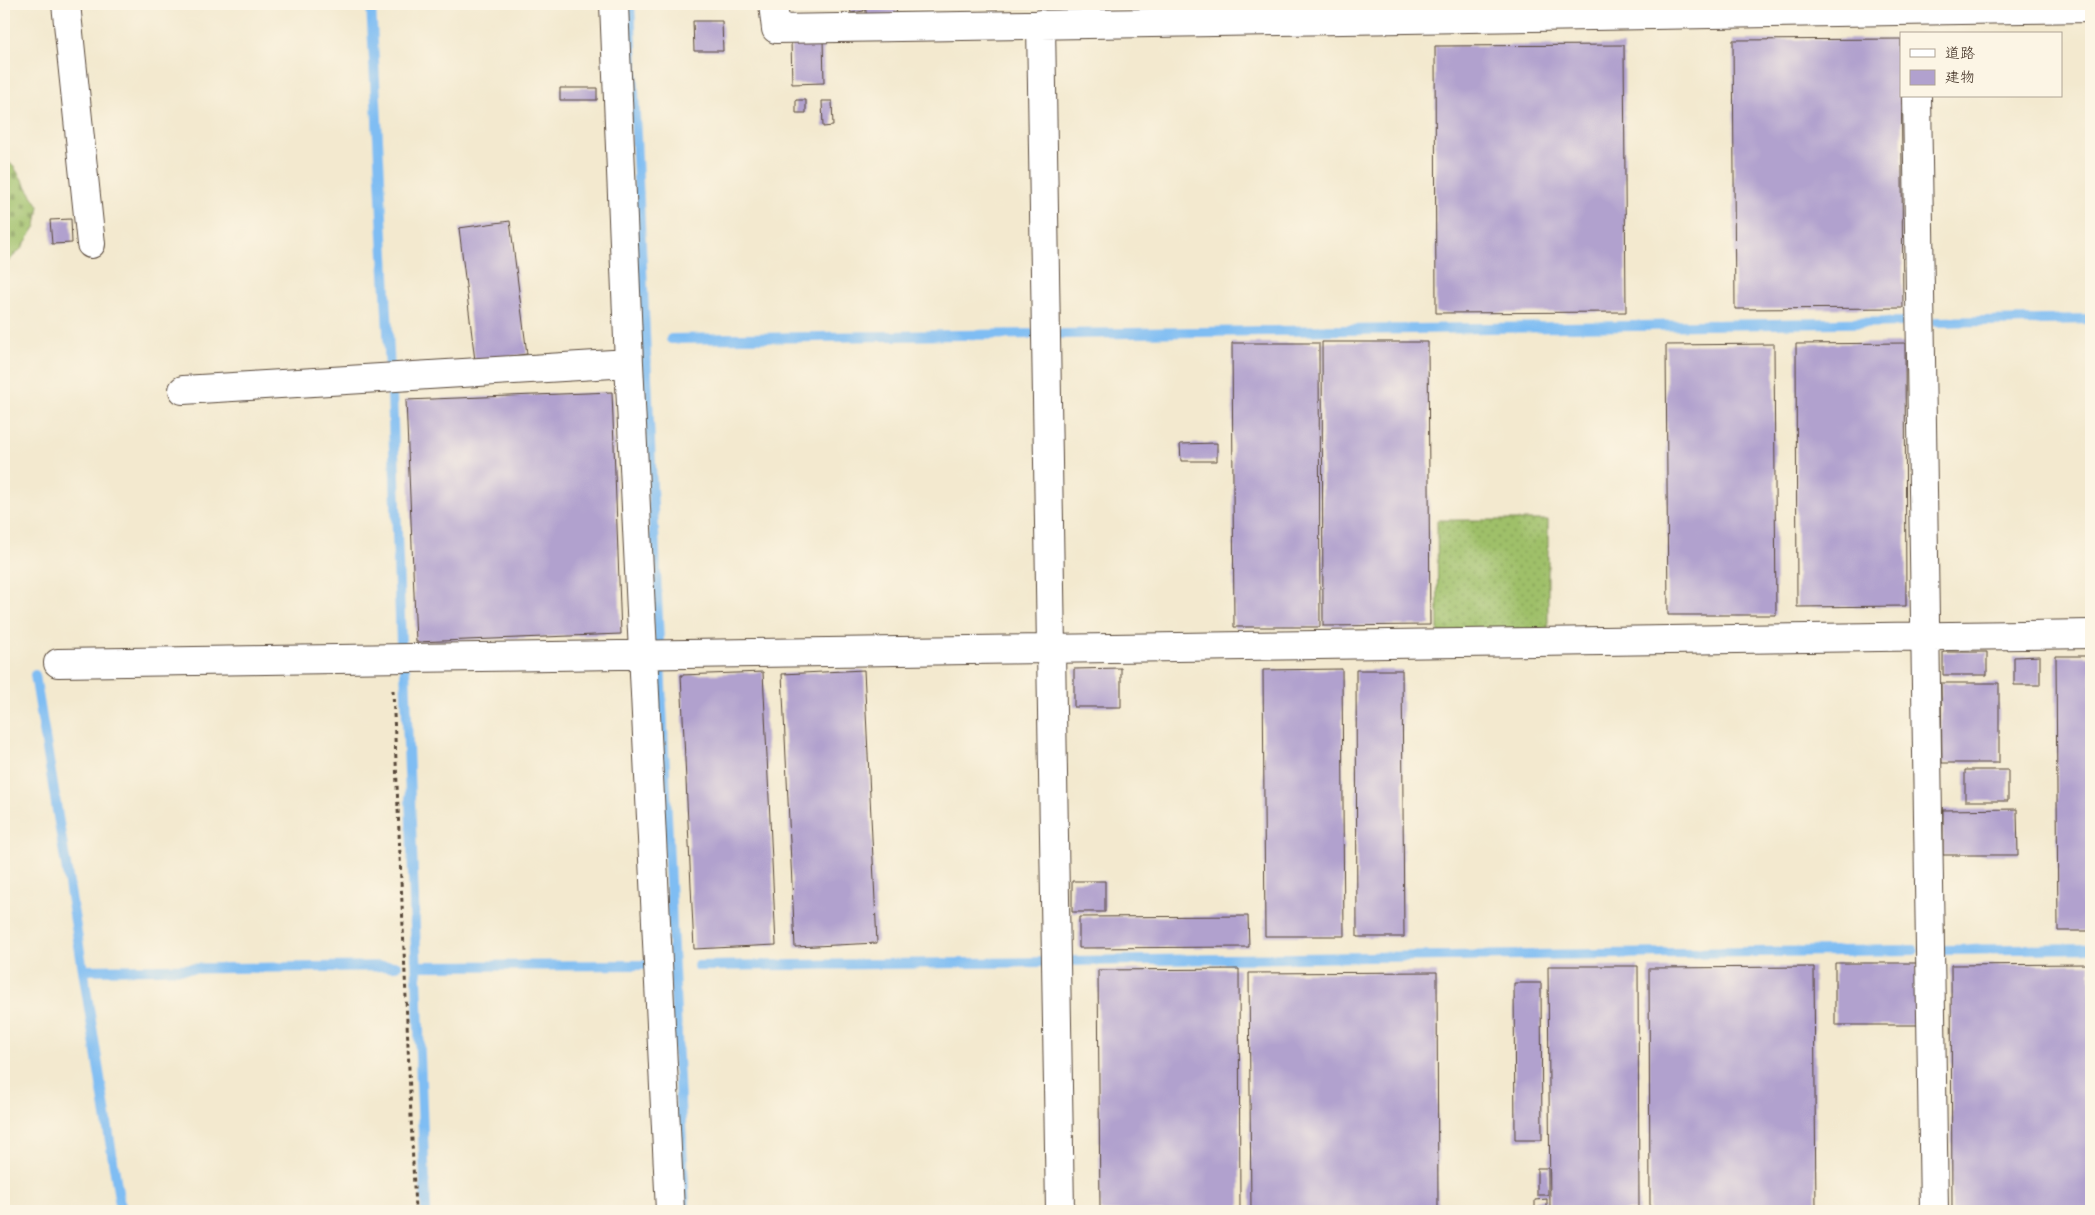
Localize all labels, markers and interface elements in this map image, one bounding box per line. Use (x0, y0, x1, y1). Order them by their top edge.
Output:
legend (1900, 32, 2062, 98)
text: 道路 (1945, 42, 1975, 66)
text: 建物 (1945, 66, 1975, 90)

